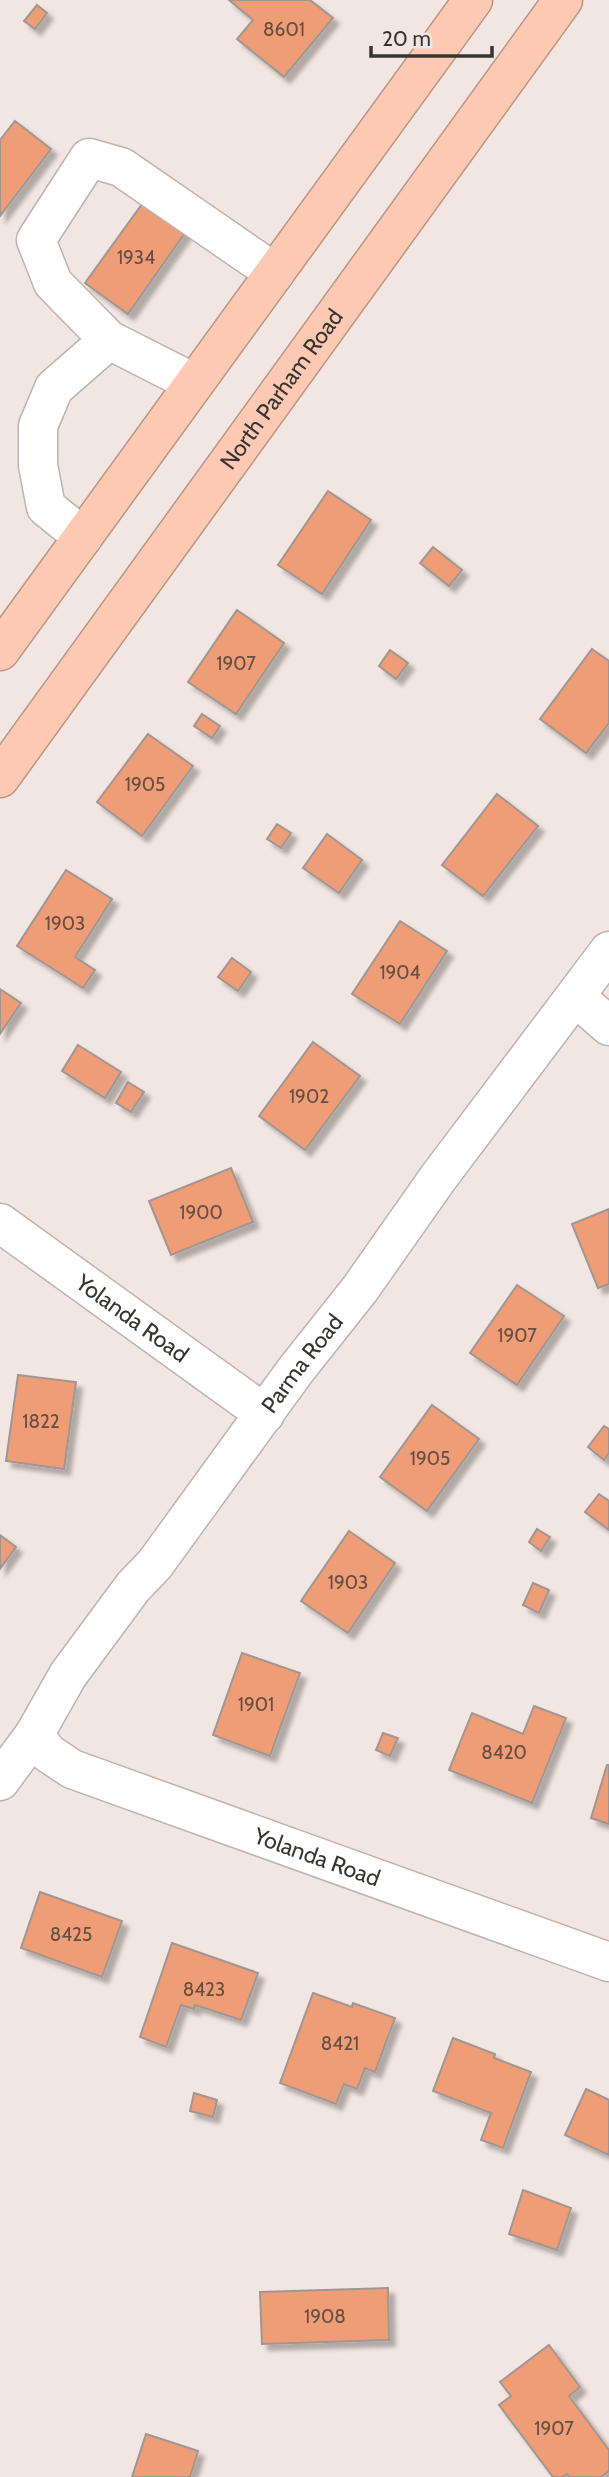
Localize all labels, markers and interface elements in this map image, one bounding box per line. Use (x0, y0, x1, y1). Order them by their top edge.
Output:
scale bar (371, 14, 492, 58)
house number: 8601 (263, 18, 305, 41)
text: 20 m (382, 26, 431, 51)
house number: 1934 (117, 246, 155, 269)
street label: North Parham Road (214, 303, 349, 475)
house number: 1907 (216, 652, 256, 675)
house number: 1905 (125, 773, 165, 796)
house number: 1903 (45, 912, 85, 935)
house number: 1904 (379, 961, 421, 984)
house number: 1902 (289, 1085, 329, 1108)
house number: 1900 (179, 1201, 223, 1224)
street label: Yolanda Road (70, 1268, 194, 1368)
street label: Parma Road (255, 1308, 349, 1419)
house number: 1907 (497, 1324, 537, 1347)
house number: 1822 (22, 1410, 60, 1433)
house number: 1905 (410, 1447, 450, 1470)
house number: 1903 (328, 1571, 368, 1594)
house number: 1901 (238, 1693, 274, 1716)
house number: 8420 (481, 1741, 527, 1764)
street label: Yolanda Road (249, 1821, 384, 1893)
house number: 8425 (50, 1923, 92, 1946)
house number: 8423 (183, 1978, 225, 2001)
house number: 8421 (321, 2032, 359, 2055)
house number: 1908 (304, 2305, 346, 2328)
house number: 1907 (534, 2417, 574, 2440)

